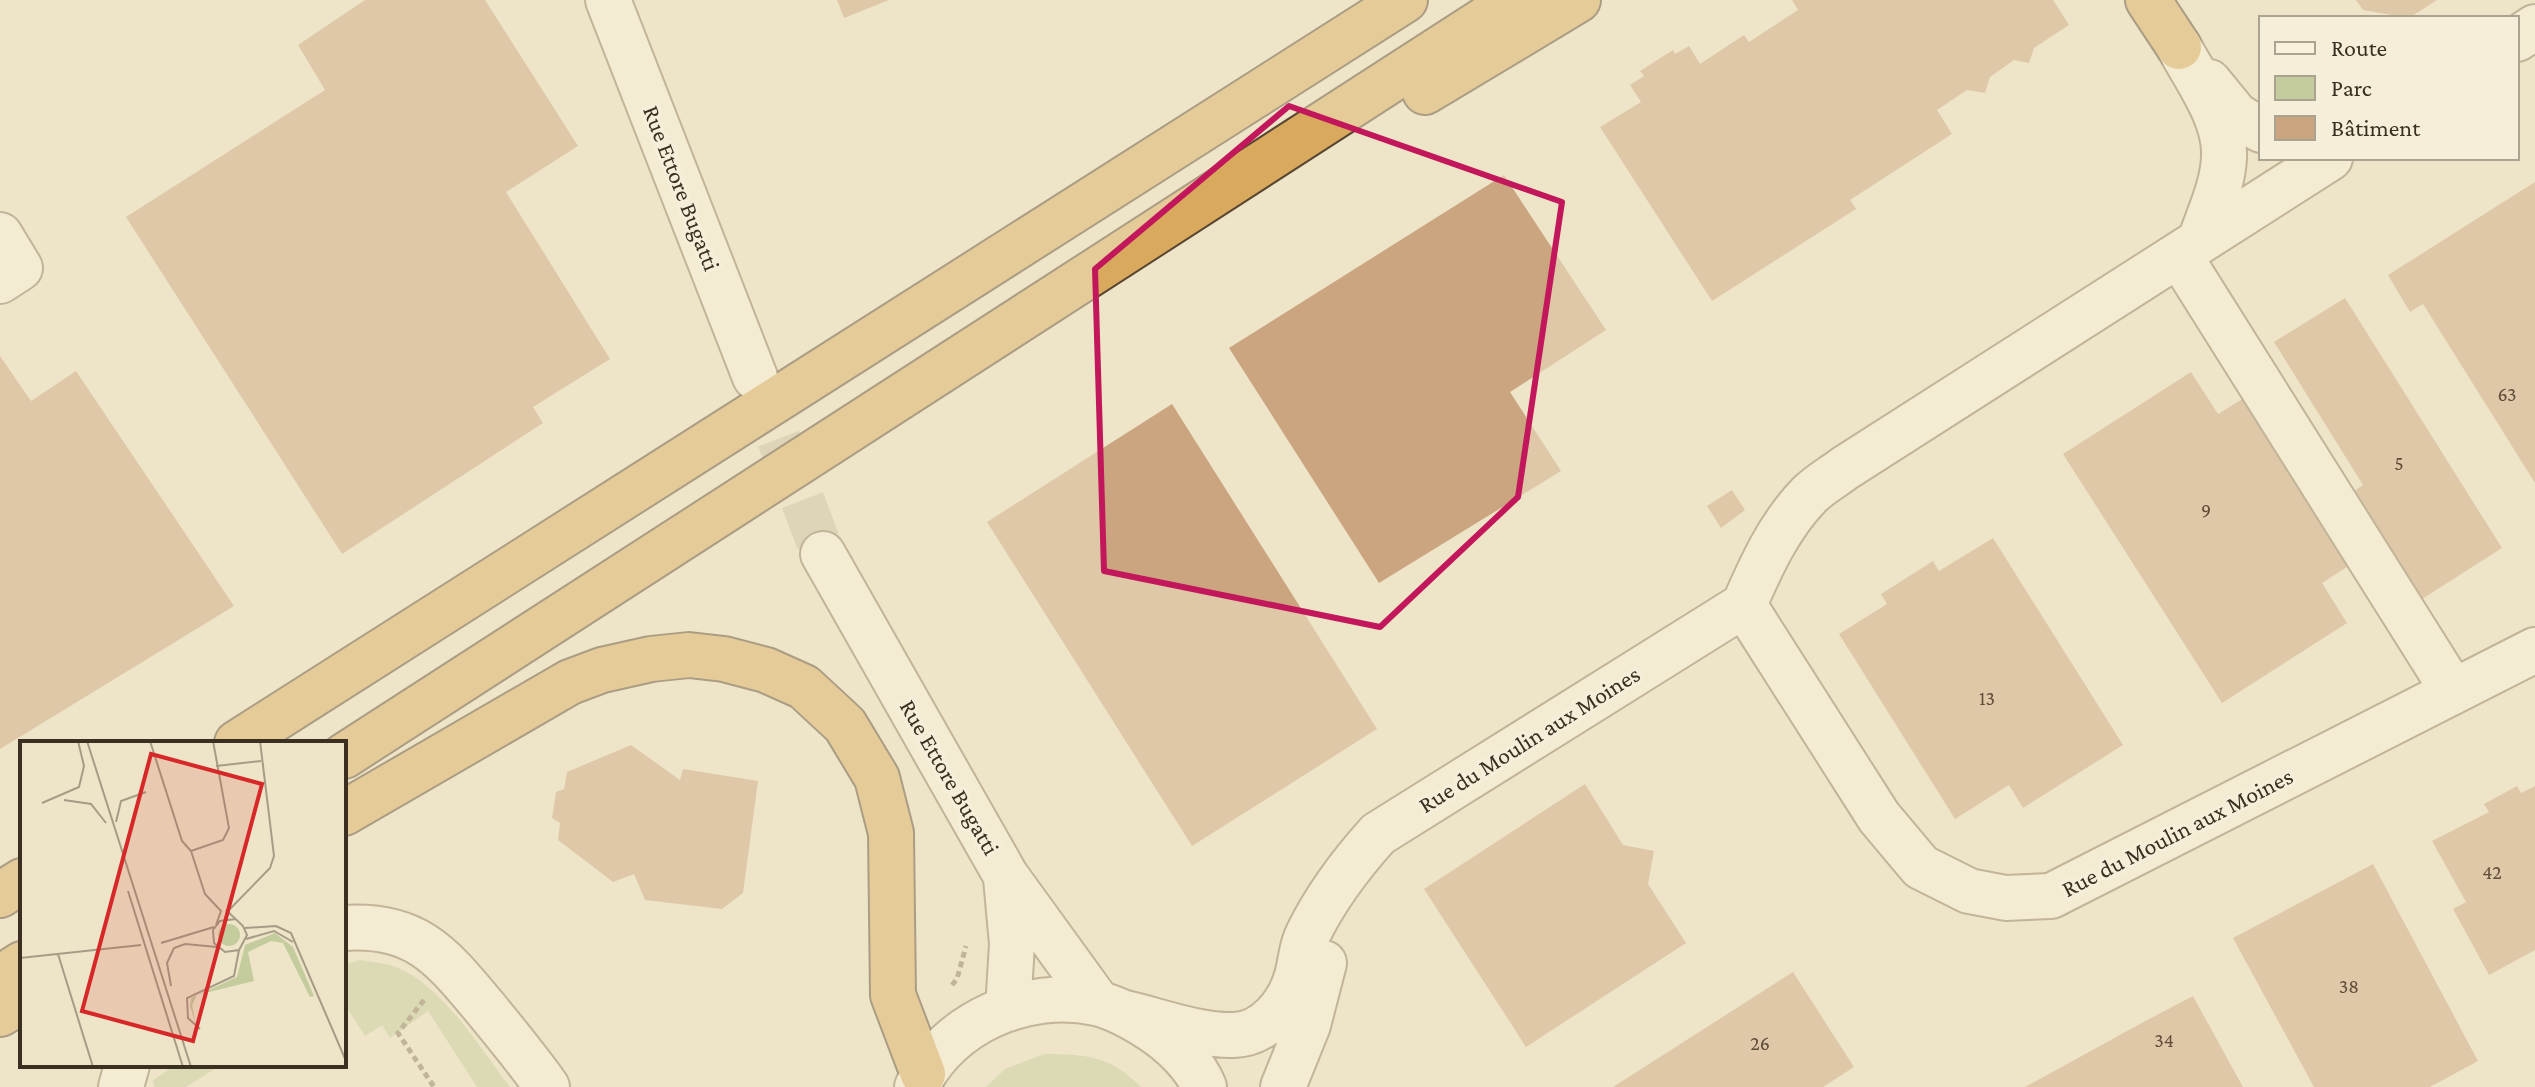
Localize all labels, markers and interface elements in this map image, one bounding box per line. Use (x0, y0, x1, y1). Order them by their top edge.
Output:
legend (2259, 16, 2519, 160)
text: Route (2331, 34, 2387, 61)
text: Parc (2331, 74, 2372, 101)
street label: Rue Ettore Bugatti (638, 101, 726, 275)
text: Bâtiment (2331, 114, 2421, 141)
house number: 63 (2498, 383, 2516, 405)
house number: 5 (2394, 452, 2404, 474)
house number: 9 (2201, 499, 2211, 521)
street label: Rue du Moulin aux Moines (1413, 660, 1645, 818)
house number: 13 (1979, 687, 1995, 709)
street label: Rue Ettore Bugatti (895, 694, 1005, 860)
inset map (20, 741, 346, 1067)
street label: Rue du Moulin aux Moines (2057, 762, 2297, 902)
house number: 42 (2482, 861, 2502, 883)
house number: 38 (2339, 975, 2359, 997)
house number: 34 (2154, 1029, 2174, 1051)
house number: 26 (1750, 1032, 1770, 1054)

